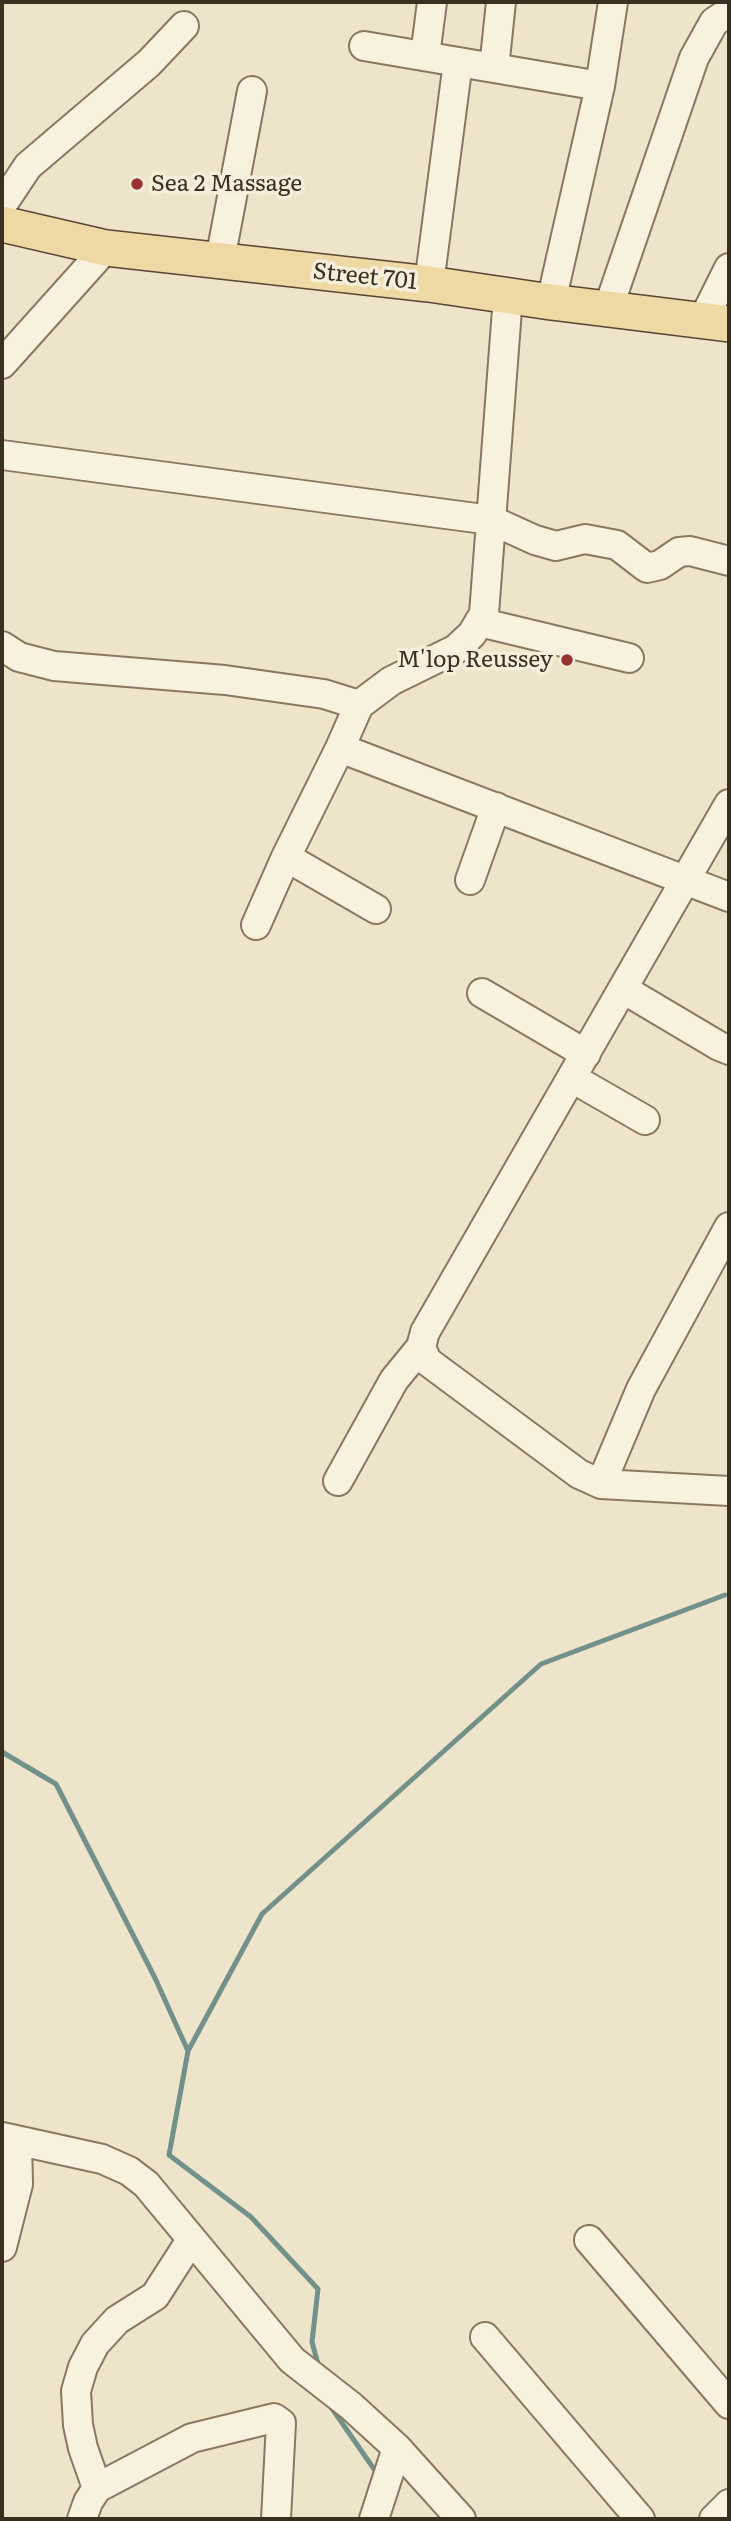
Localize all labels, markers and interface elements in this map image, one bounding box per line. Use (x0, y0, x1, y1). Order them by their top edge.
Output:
place label: Sea 2 Massage (151, 170, 302, 198)
marker: Sea 2 Massage (129, 176, 145, 192)
street label: Street 701 (311, 258, 419, 296)
place label: M'lop Reussey (397, 646, 553, 674)
marker: M'lop Reussey (559, 652, 575, 668)

